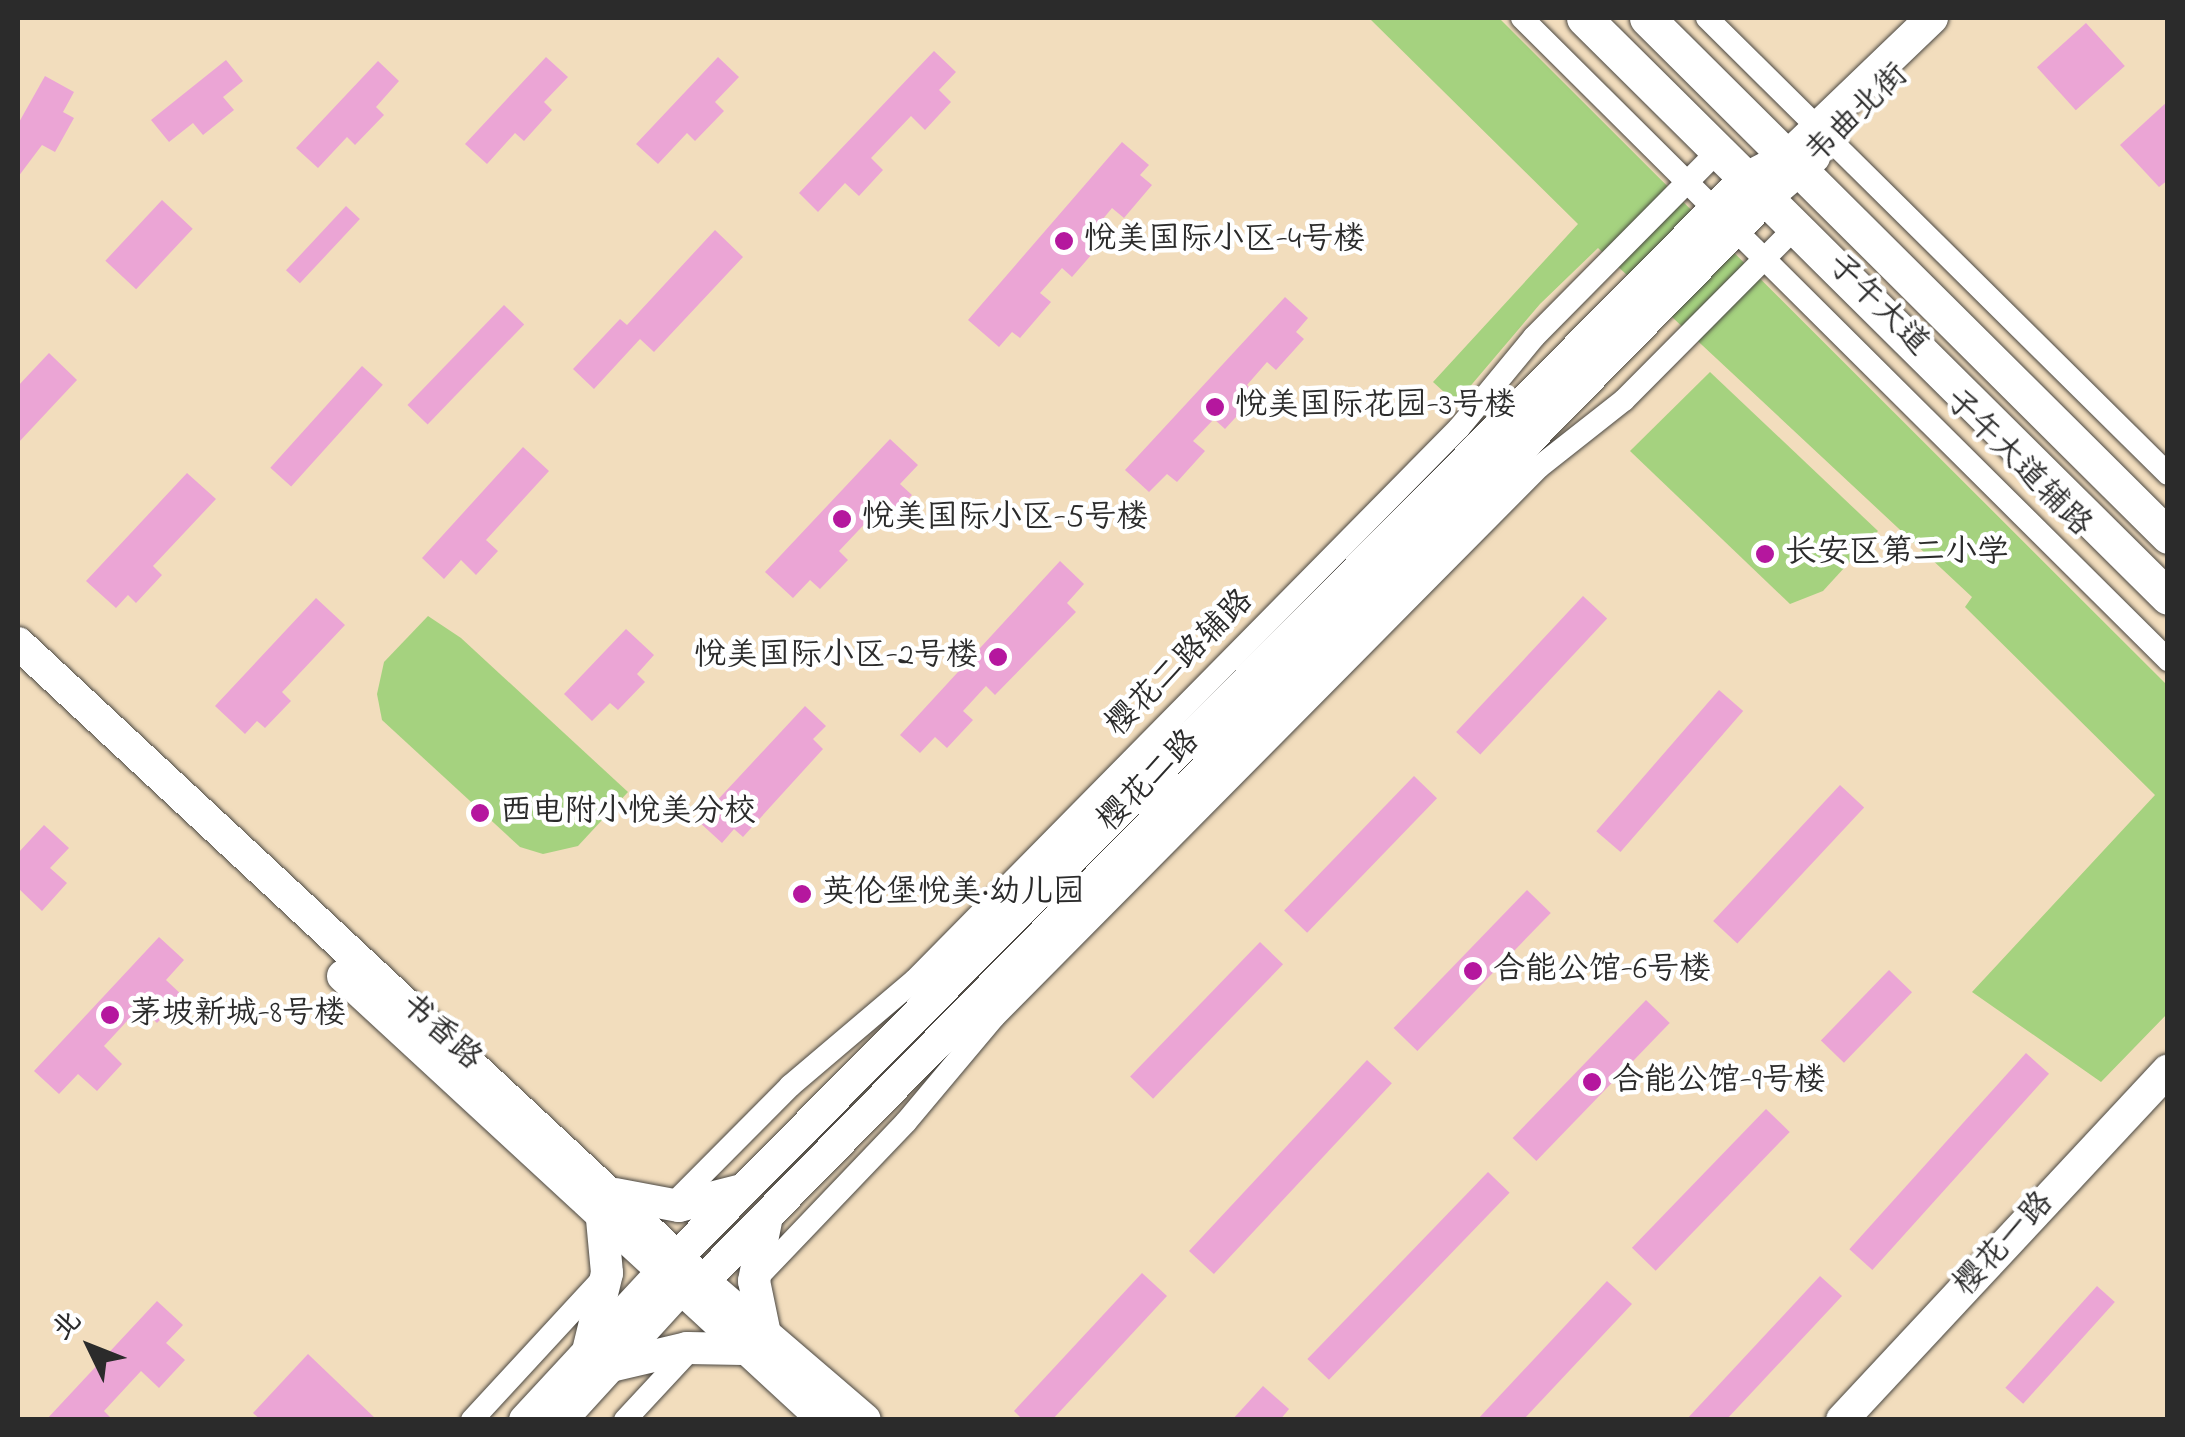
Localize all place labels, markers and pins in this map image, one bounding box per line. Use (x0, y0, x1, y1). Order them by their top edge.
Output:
place label: 悦美国际小区-4号楼 (1084, 222, 1365, 260)
marker: 悦美国际小区-4号楼 (1053, 230, 1075, 252)
place label: 悦美国际花园-3号楼 (1235, 388, 1516, 426)
marker: 悦美国际花园-3号楼 (1204, 396, 1226, 418)
place label: 悦美国际小区-5号楼 (862, 500, 1148, 538)
marker: 悦美国际小区-5号楼 (831, 508, 853, 530)
place label: 长安区第二小学 (1785, 535, 2009, 573)
marker: 长安区第二小学 (1754, 543, 1776, 565)
place label: 悦美国际小区-2号楼 (694, 638, 978, 676)
marker: 悦美国际小区-2号楼 (987, 646, 1009, 668)
place label: 西电附小悦美分校 (500, 794, 756, 832)
marker: 西电附小悦美分校 (469, 802, 491, 824)
place label: 英伦堡悦美·幼儿园 (822, 875, 1085, 913)
marker: 英伦堡悦美·幼儿园 (791, 883, 813, 905)
place label: 合能公馆-6号楼 (1493, 952, 1711, 990)
marker: 合能公馆-6号楼 (1462, 960, 1484, 982)
place label: 茅坡新城-8号楼 (130, 996, 346, 1034)
marker: 茅坡新城-8号楼 (99, 1004, 121, 1026)
place label: 合能公馆-9号楼 (1612, 1063, 1826, 1101)
marker: 合能公馆-9号楼 (1581, 1071, 1603, 1093)

